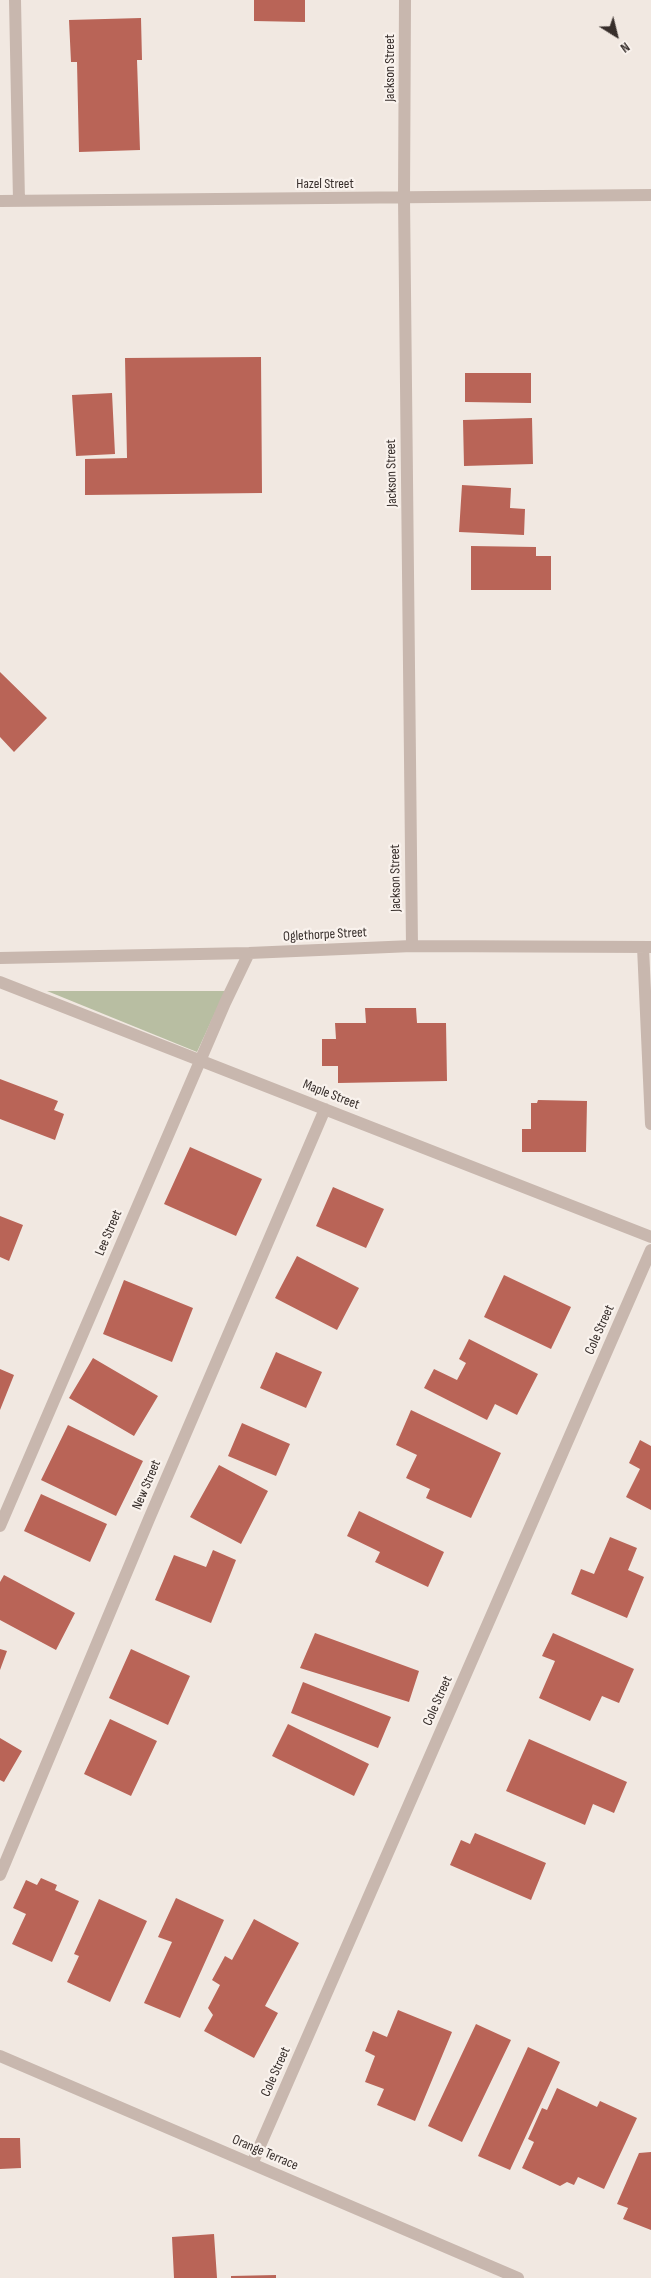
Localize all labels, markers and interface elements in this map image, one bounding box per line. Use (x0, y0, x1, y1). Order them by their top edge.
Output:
north arrow (591, 10, 641, 60)
street label: Jackson Street (382, 34, 398, 102)
text: N (617, 38, 633, 57)
street label: Hazel Street (296, 176, 354, 192)
street label: Jackson Street (383, 439, 401, 507)
street label: Jackson Street (387, 844, 405, 912)
street label: Oglethorpe Street (283, 924, 367, 946)
street label: Maple Street (300, 1076, 362, 1114)
street label: Lee Street (92, 1208, 126, 1258)
street label: Cole Street (582, 1303, 618, 1357)
street label: New Street (129, 1458, 165, 1512)
street label: Cole Street (420, 1674, 456, 1728)
street label: Cole Street (258, 2045, 294, 2099)
street label: Orange Terrace (229, 2132, 301, 2174)

